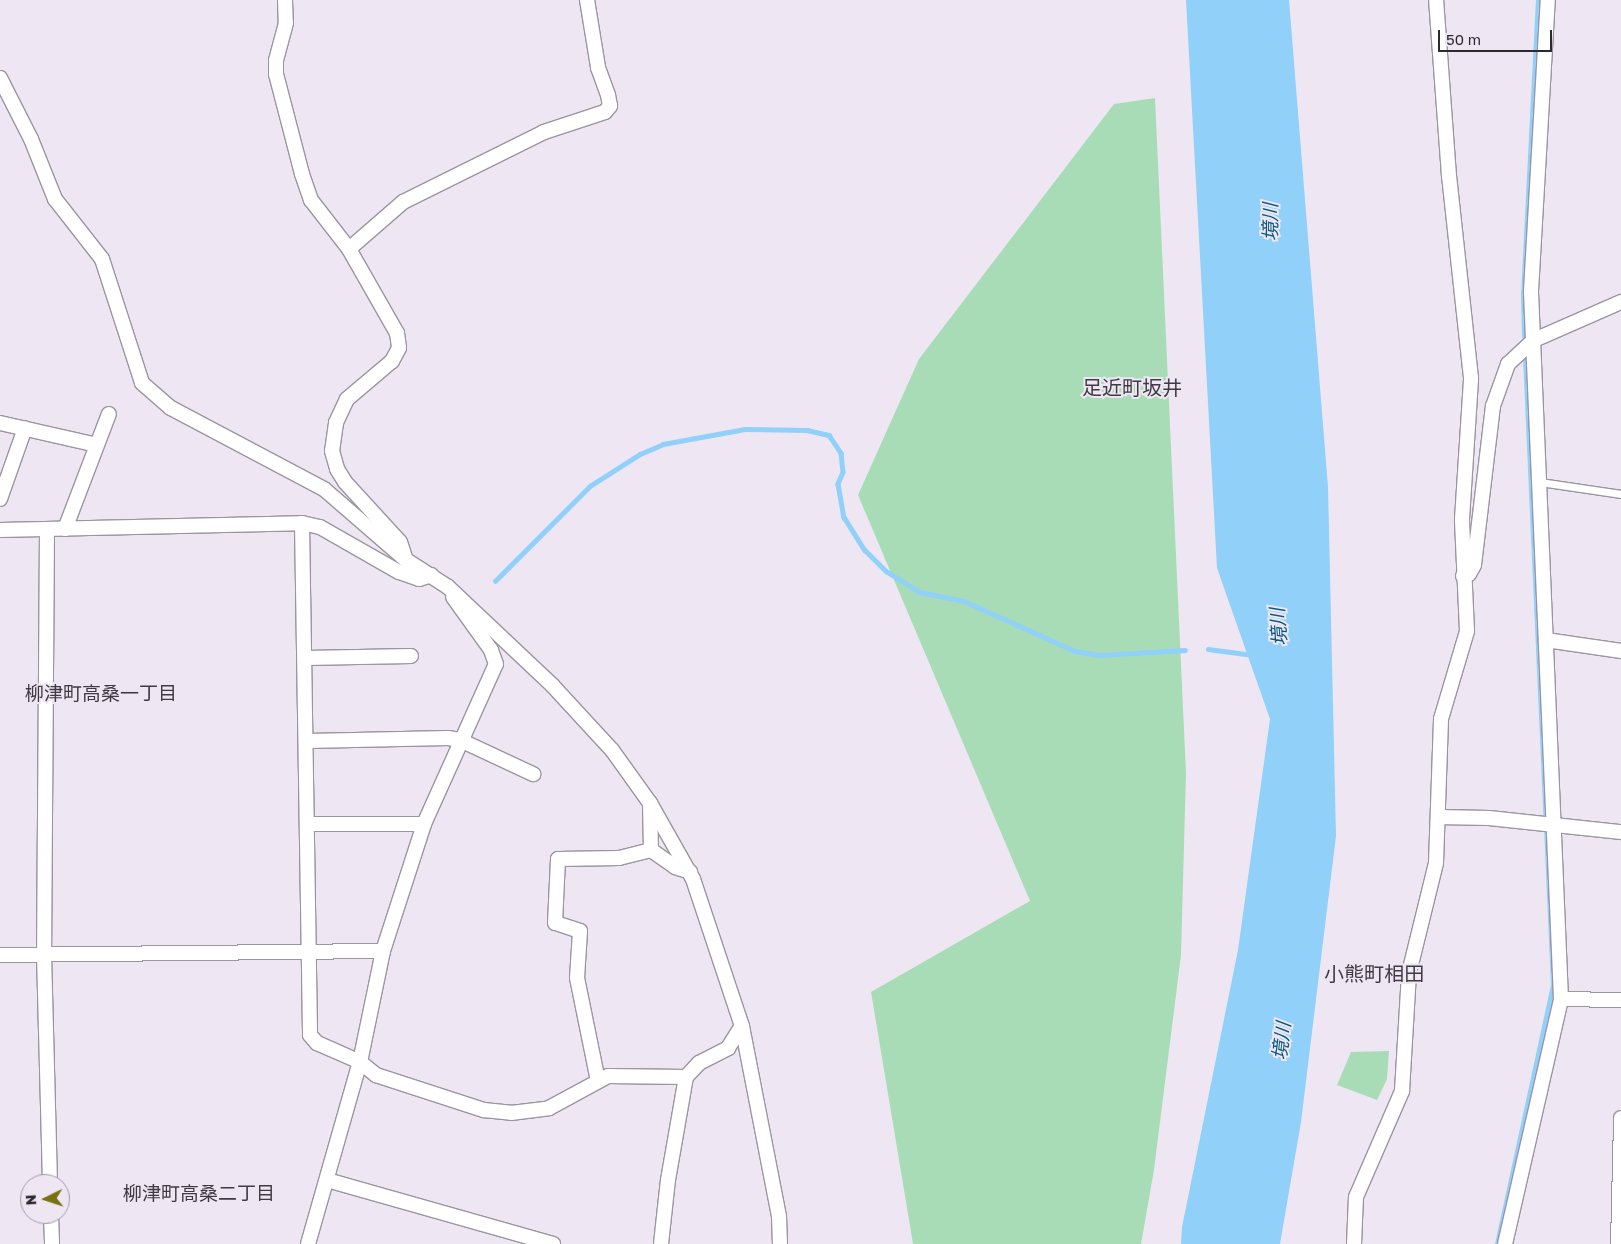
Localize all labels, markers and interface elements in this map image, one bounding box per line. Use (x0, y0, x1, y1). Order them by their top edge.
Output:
scale bar (1441, 20, 1555, 52)
text: 50 m (1446, 30, 1481, 48)
water label: 境川 (1259, 203, 1281, 241)
district label: 足近町坂井 (1082, 375, 1182, 399)
water label: 境川 (1265, 607, 1291, 647)
district label: 柳津町高桑一丁目 (25, 682, 177, 704)
district label: 小熊町相田 (1324, 961, 1424, 985)
water label: 境川 (1267, 1021, 1295, 1061)
north arrow (20, 1174, 70, 1224)
district label: 柳津町高桑二丁目 (123, 1182, 275, 1204)
text: N (22, 1194, 39, 1206)

